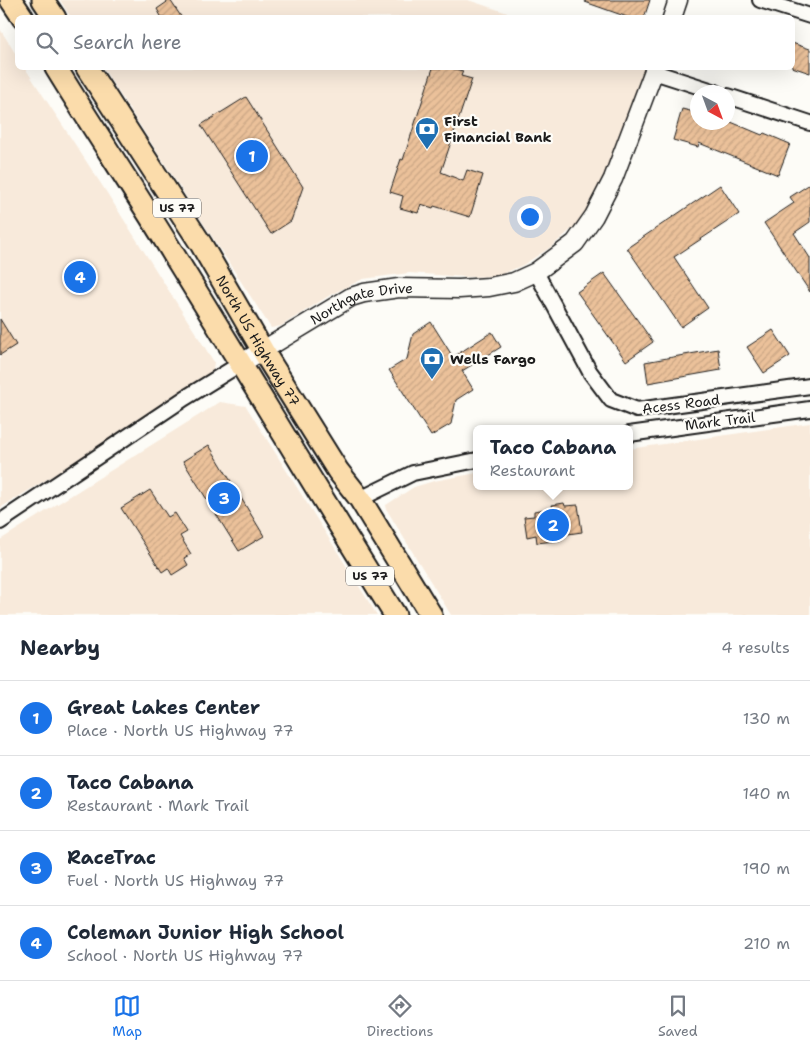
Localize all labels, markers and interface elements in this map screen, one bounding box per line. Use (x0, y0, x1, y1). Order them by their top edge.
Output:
search box (15, 15, 795, 70)
icon: search (33, 29, 61, 57)
text: Search here (73, 30, 182, 55)
north arrow (690, 85, 735, 130)
place label: First Financial Bank (444, 112, 552, 146)
bank icon: First Financial Bank (414, 116, 440, 150)
pin: 1 (236, 137, 268, 175)
road number: US 77 (153, 198, 201, 218)
your location (517, 204, 543, 230)
pin: 4 (64, 258, 96, 296)
street label: North US Highway 77 (212, 272, 304, 409)
street label: Northgate Drive (307, 279, 413, 329)
bank icon: Wells Fargo (419, 346, 445, 380)
place label: Wells Fargo (450, 350, 536, 368)
street label: Acess Road (641, 390, 721, 418)
street label: Mark Trail (684, 408, 757, 434)
popup (473, 425, 633, 490)
text: Taco Cabana (490, 435, 616, 460)
text: Restaurant (490, 460, 575, 481)
pin: 3 (208, 479, 240, 517)
pin: 2 (537, 506, 569, 544)
road number: US 77 (346, 566, 394, 586)
text: Nearby (20, 634, 100, 662)
text: 4 results (721, 637, 790, 658)
text: Great Lakes Center (67, 695, 260, 720)
text: 1 (32, 708, 40, 729)
text: 130 m (743, 708, 790, 729)
text: Place · North US Highway 77 (67, 720, 294, 741)
text: Taco Cabana (67, 770, 193, 795)
text: 2 (30, 783, 42, 804)
text: 140 m (743, 783, 790, 804)
text: Restaurant · Mark Trail (67, 795, 249, 816)
text: RaceTrac (67, 845, 156, 870)
text: 3 (30, 858, 42, 879)
text: 190 m (743, 858, 790, 879)
text: Fuel · North US Highway 77 (67, 870, 284, 891)
text: Coleman Junior High School (67, 920, 344, 945)
text: 4 (30, 933, 42, 954)
text: 210 m (743, 933, 790, 954)
text: School · North US Highway 77 (67, 945, 303, 966)
tab: Map (112, 992, 142, 1040)
tab: Directions (367, 992, 434, 1040)
tab: Saved (658, 992, 698, 1040)

